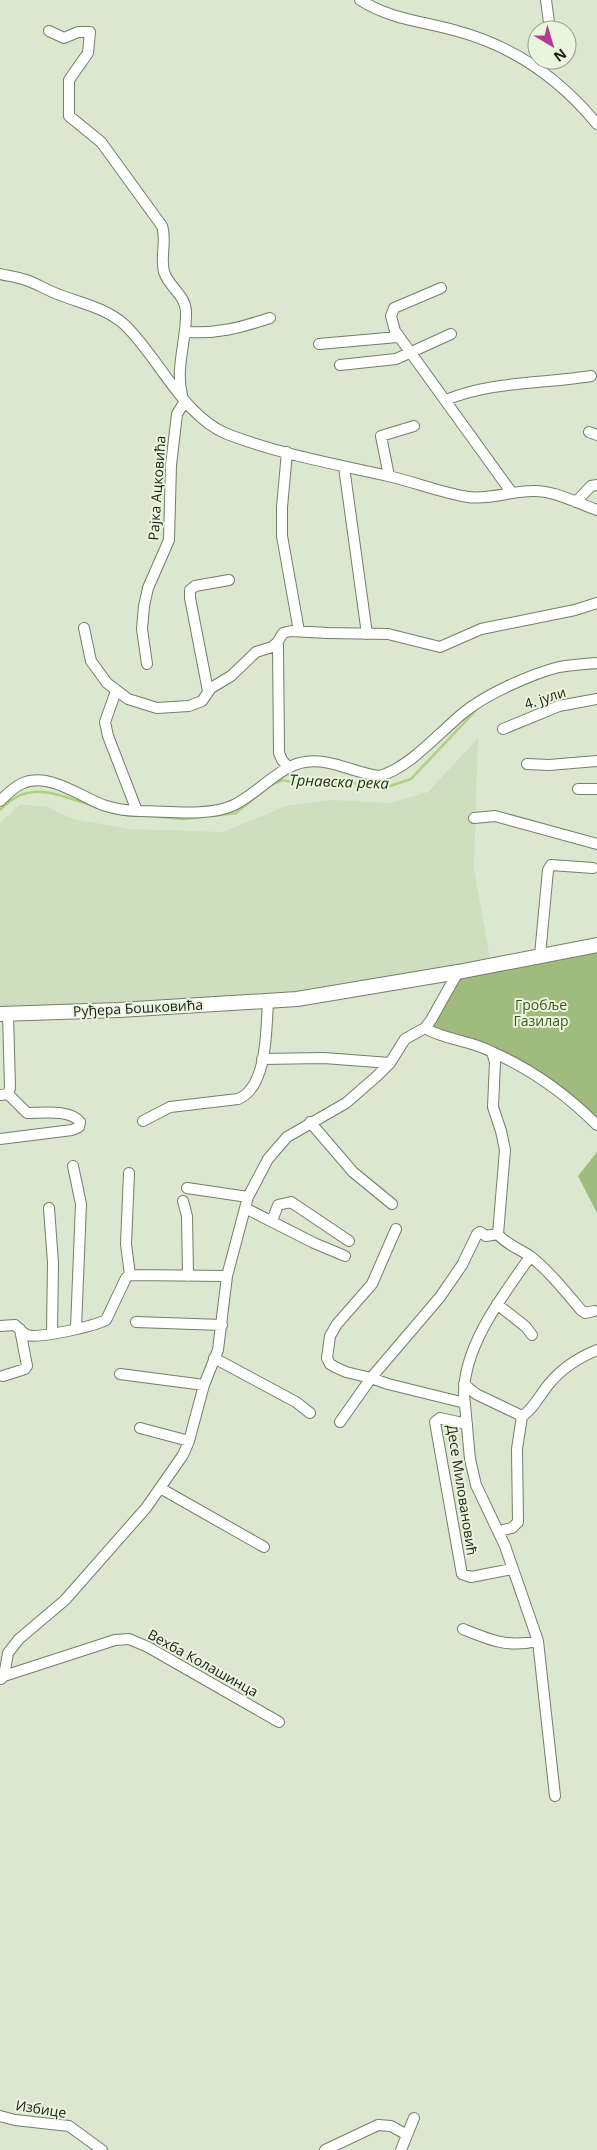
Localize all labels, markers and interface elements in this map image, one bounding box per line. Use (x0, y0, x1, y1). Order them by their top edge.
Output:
north arrow (527, 20, 577, 70)
text: N (550, 45, 571, 67)
street label: Рајка Ацковића (143, 435, 170, 541)
street label: 4. јули (522, 682, 568, 713)
water label: Трнавска река (289, 769, 390, 793)
street label: Руђера Бошковића (72, 995, 204, 1020)
park label: Гробље Газилар (513, 995, 569, 1030)
street label: Десе Миловановић (443, 1423, 482, 1557)
street label: Вехба Колашинца (145, 1624, 262, 1701)
street label: Избице (14, 2095, 68, 2122)

